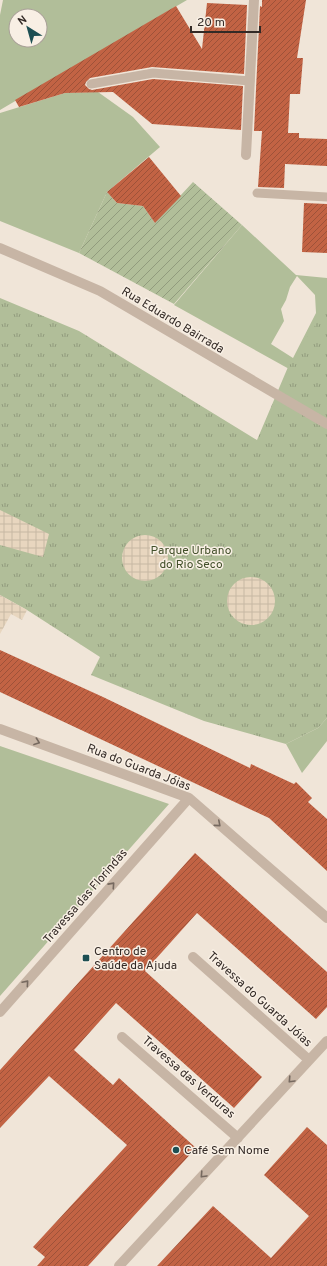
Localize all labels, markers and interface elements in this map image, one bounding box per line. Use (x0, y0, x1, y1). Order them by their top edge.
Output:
north arrow (8, 8, 48, 48)
scale bar (191, 8, 260, 34)
text: N (15, 13, 30, 29)
text: 20 m (197, 15, 225, 31)
street label: Rua Eduardo Bairrada (118, 284, 227, 358)
park label: Parque Urbano do Rio Seco (151, 543, 232, 573)
one-way arrow (33, 738, 40, 746)
street label: Rua do Guarda Jóias (84, 741, 193, 795)
one-way arrow (214, 819, 221, 826)
street label: Travessa das Florindas (40, 846, 131, 947)
one-way arrow (107, 882, 115, 890)
place label: Centro de Saúde da Ajuda (94, 944, 177, 974)
street label: Travessa do Guarda Jóias (204, 948, 315, 1051)
marker: Centro de Saúde da Ajuda (81, 953, 91, 963)
one-way arrow (21, 980, 28, 987)
street label: Travessa das Verduras (139, 1033, 238, 1122)
one-way arrow (288, 1075, 296, 1083)
place label: Café Sem Nome (184, 1143, 270, 1159)
marker: Café Sem Nome (171, 1145, 181, 1155)
one-way arrow (200, 1170, 208, 1178)

